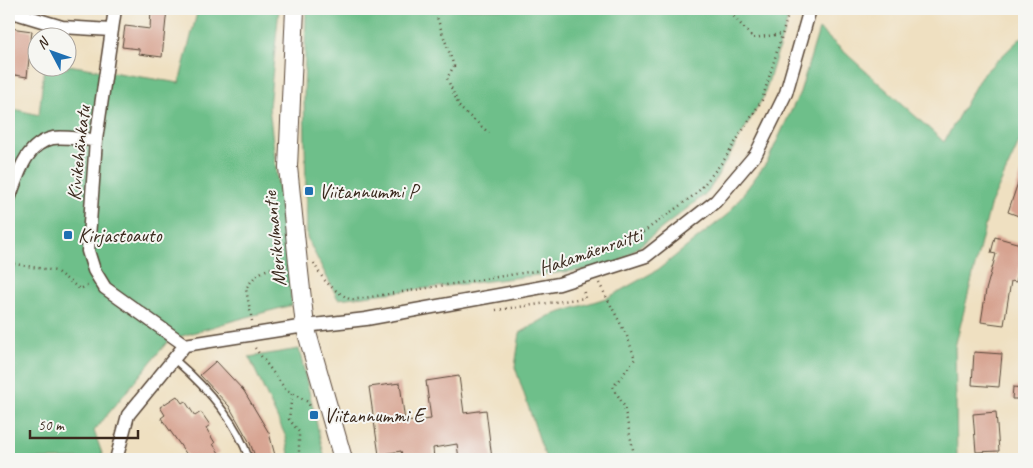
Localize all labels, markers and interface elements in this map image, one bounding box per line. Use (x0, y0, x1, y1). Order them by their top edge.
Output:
north arrow (28, 28, 78, 78)
text: N (33, 33, 53, 53)
street label: Kivikehänkatu (61, 103, 96, 202)
place label: Viitannummi P (319, 179, 421, 204)
marker: Viitannummi P (303, 185, 315, 197)
street label: Merikulmantie (257, 189, 292, 288)
street label: Hakamäenraitti (535, 221, 647, 281)
place label: Kirjastoauto (78, 223, 162, 248)
marker: Kirjastoauto (62, 229, 74, 241)
place label: Viitannummi E (324, 403, 427, 428)
scale bar (30, 408, 138, 440)
marker: Viitannummi E (308, 409, 320, 421)
text: 50 m (38, 416, 65, 435)

